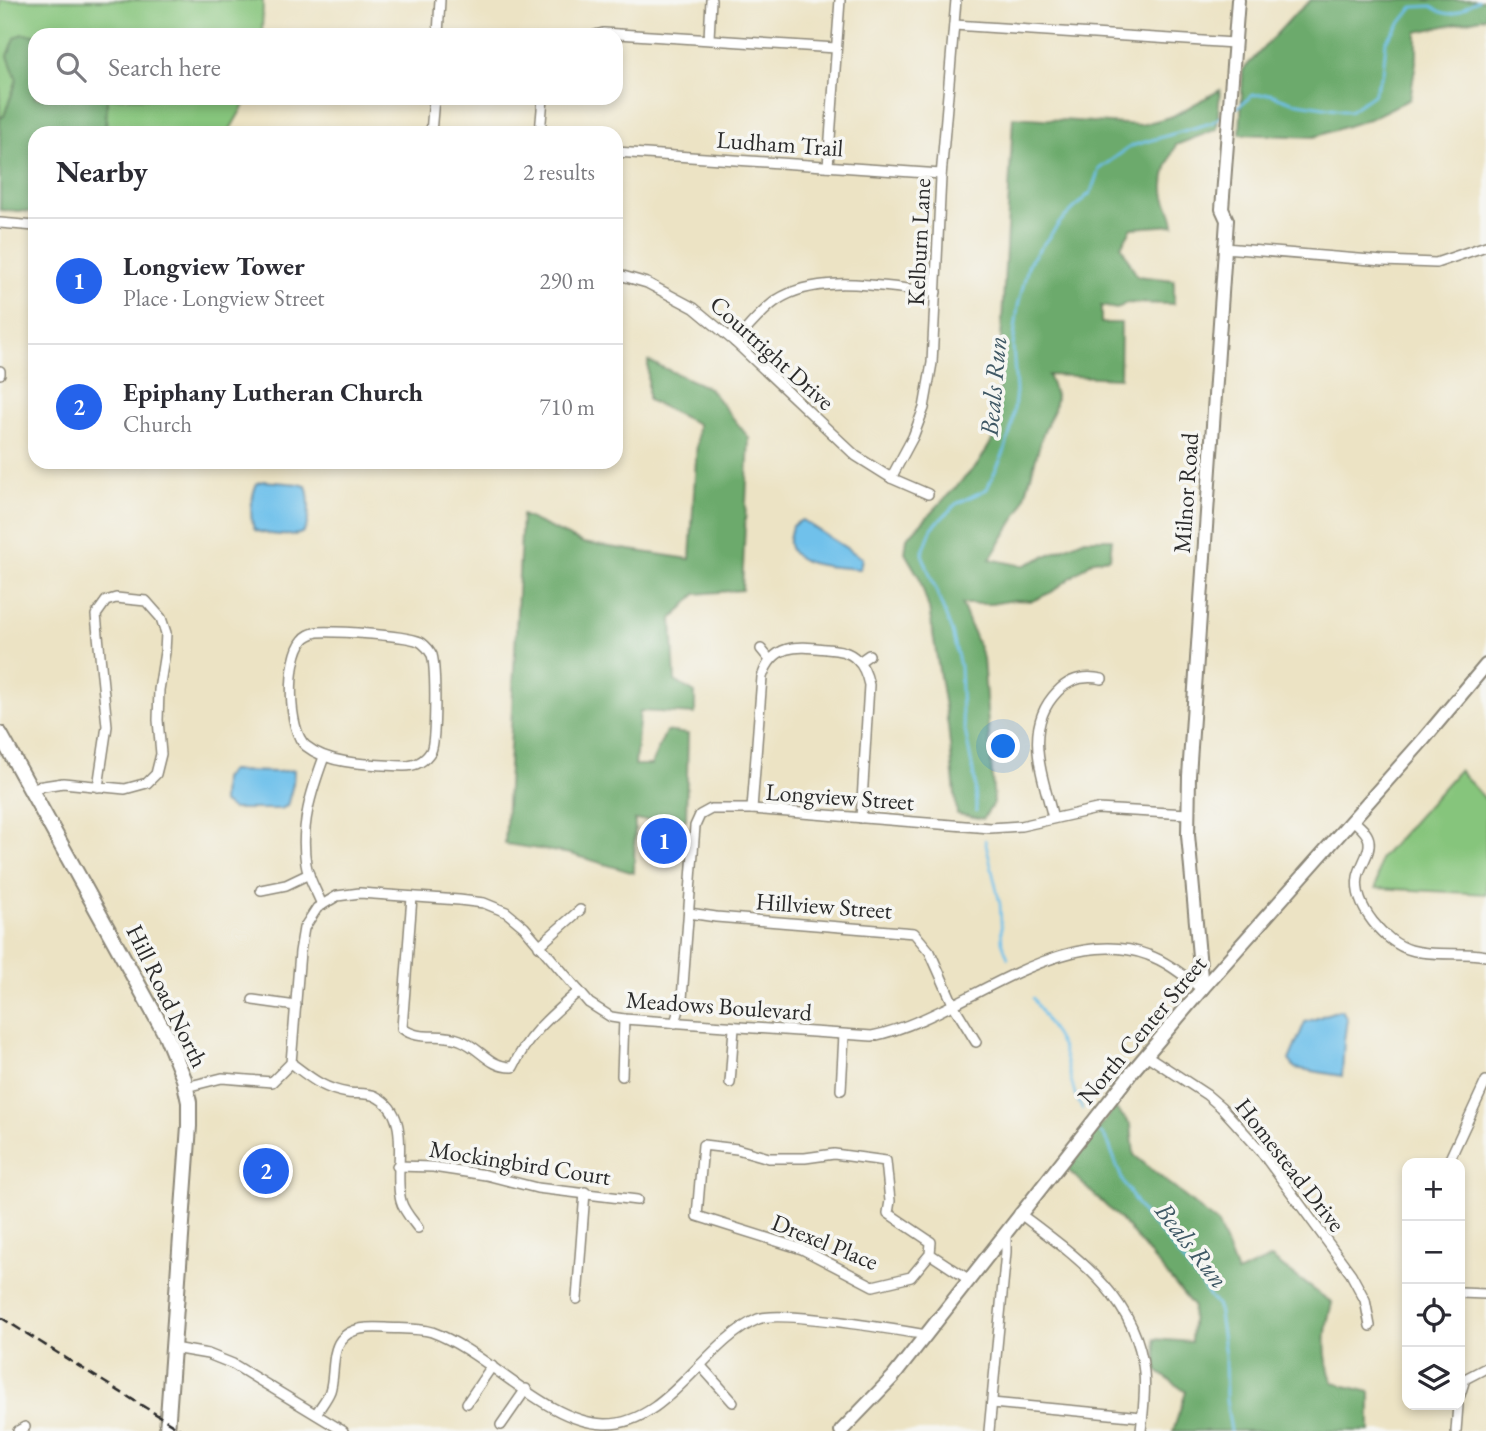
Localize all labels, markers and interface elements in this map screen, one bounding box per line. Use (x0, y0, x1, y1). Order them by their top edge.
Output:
search box (28, 28, 623, 105)
icon: search (52, 48, 90, 86)
text: Search here (108, 50, 221, 84)
street label: Ludham Trail (716, 124, 845, 163)
text: Nearby (56, 152, 148, 191)
text: 2 results (523, 157, 595, 187)
street label: Kelburn Lane (900, 177, 937, 306)
text: Longview Tower (123, 249, 305, 283)
text: 1 (73, 266, 85, 296)
text: 290 m (539, 266, 595, 296)
text: Place · Longview Street (123, 283, 325, 313)
street label: Courtright Drive (703, 288, 841, 417)
water label: Beals Run (972, 335, 1014, 438)
text: Epiphany Lutheran Church (123, 375, 423, 409)
text: 2 (73, 392, 85, 422)
text: 710 m (539, 392, 595, 422)
text: Church (123, 409, 192, 439)
street label: Milnor Road (1166, 431, 1205, 554)
your location (986, 729, 1020, 763)
street label: Longview Street (765, 776, 916, 817)
pin: 1 (641, 815, 687, 867)
street label: Hillview Street (755, 885, 894, 926)
street label: Hill Road North (119, 919, 215, 1072)
street label: North Center Street (1070, 948, 1213, 1111)
street label: Meadows Boulevard (625, 984, 814, 1028)
street label: Homestead Drive (1228, 1091, 1352, 1238)
street label: Mockingbird Court (427, 1133, 614, 1192)
pin: 2 (243, 1145, 289, 1197)
map controls (1402, 1158, 1465, 1410)
button: + (1402, 1158, 1465, 1221)
water label: Beals Run (1147, 1194, 1236, 1295)
street label: Drexel Place (767, 1206, 883, 1277)
button: − (1402, 1221, 1465, 1284)
button: locate (1402, 1284, 1465, 1347)
button: layers (1402, 1347, 1465, 1410)

